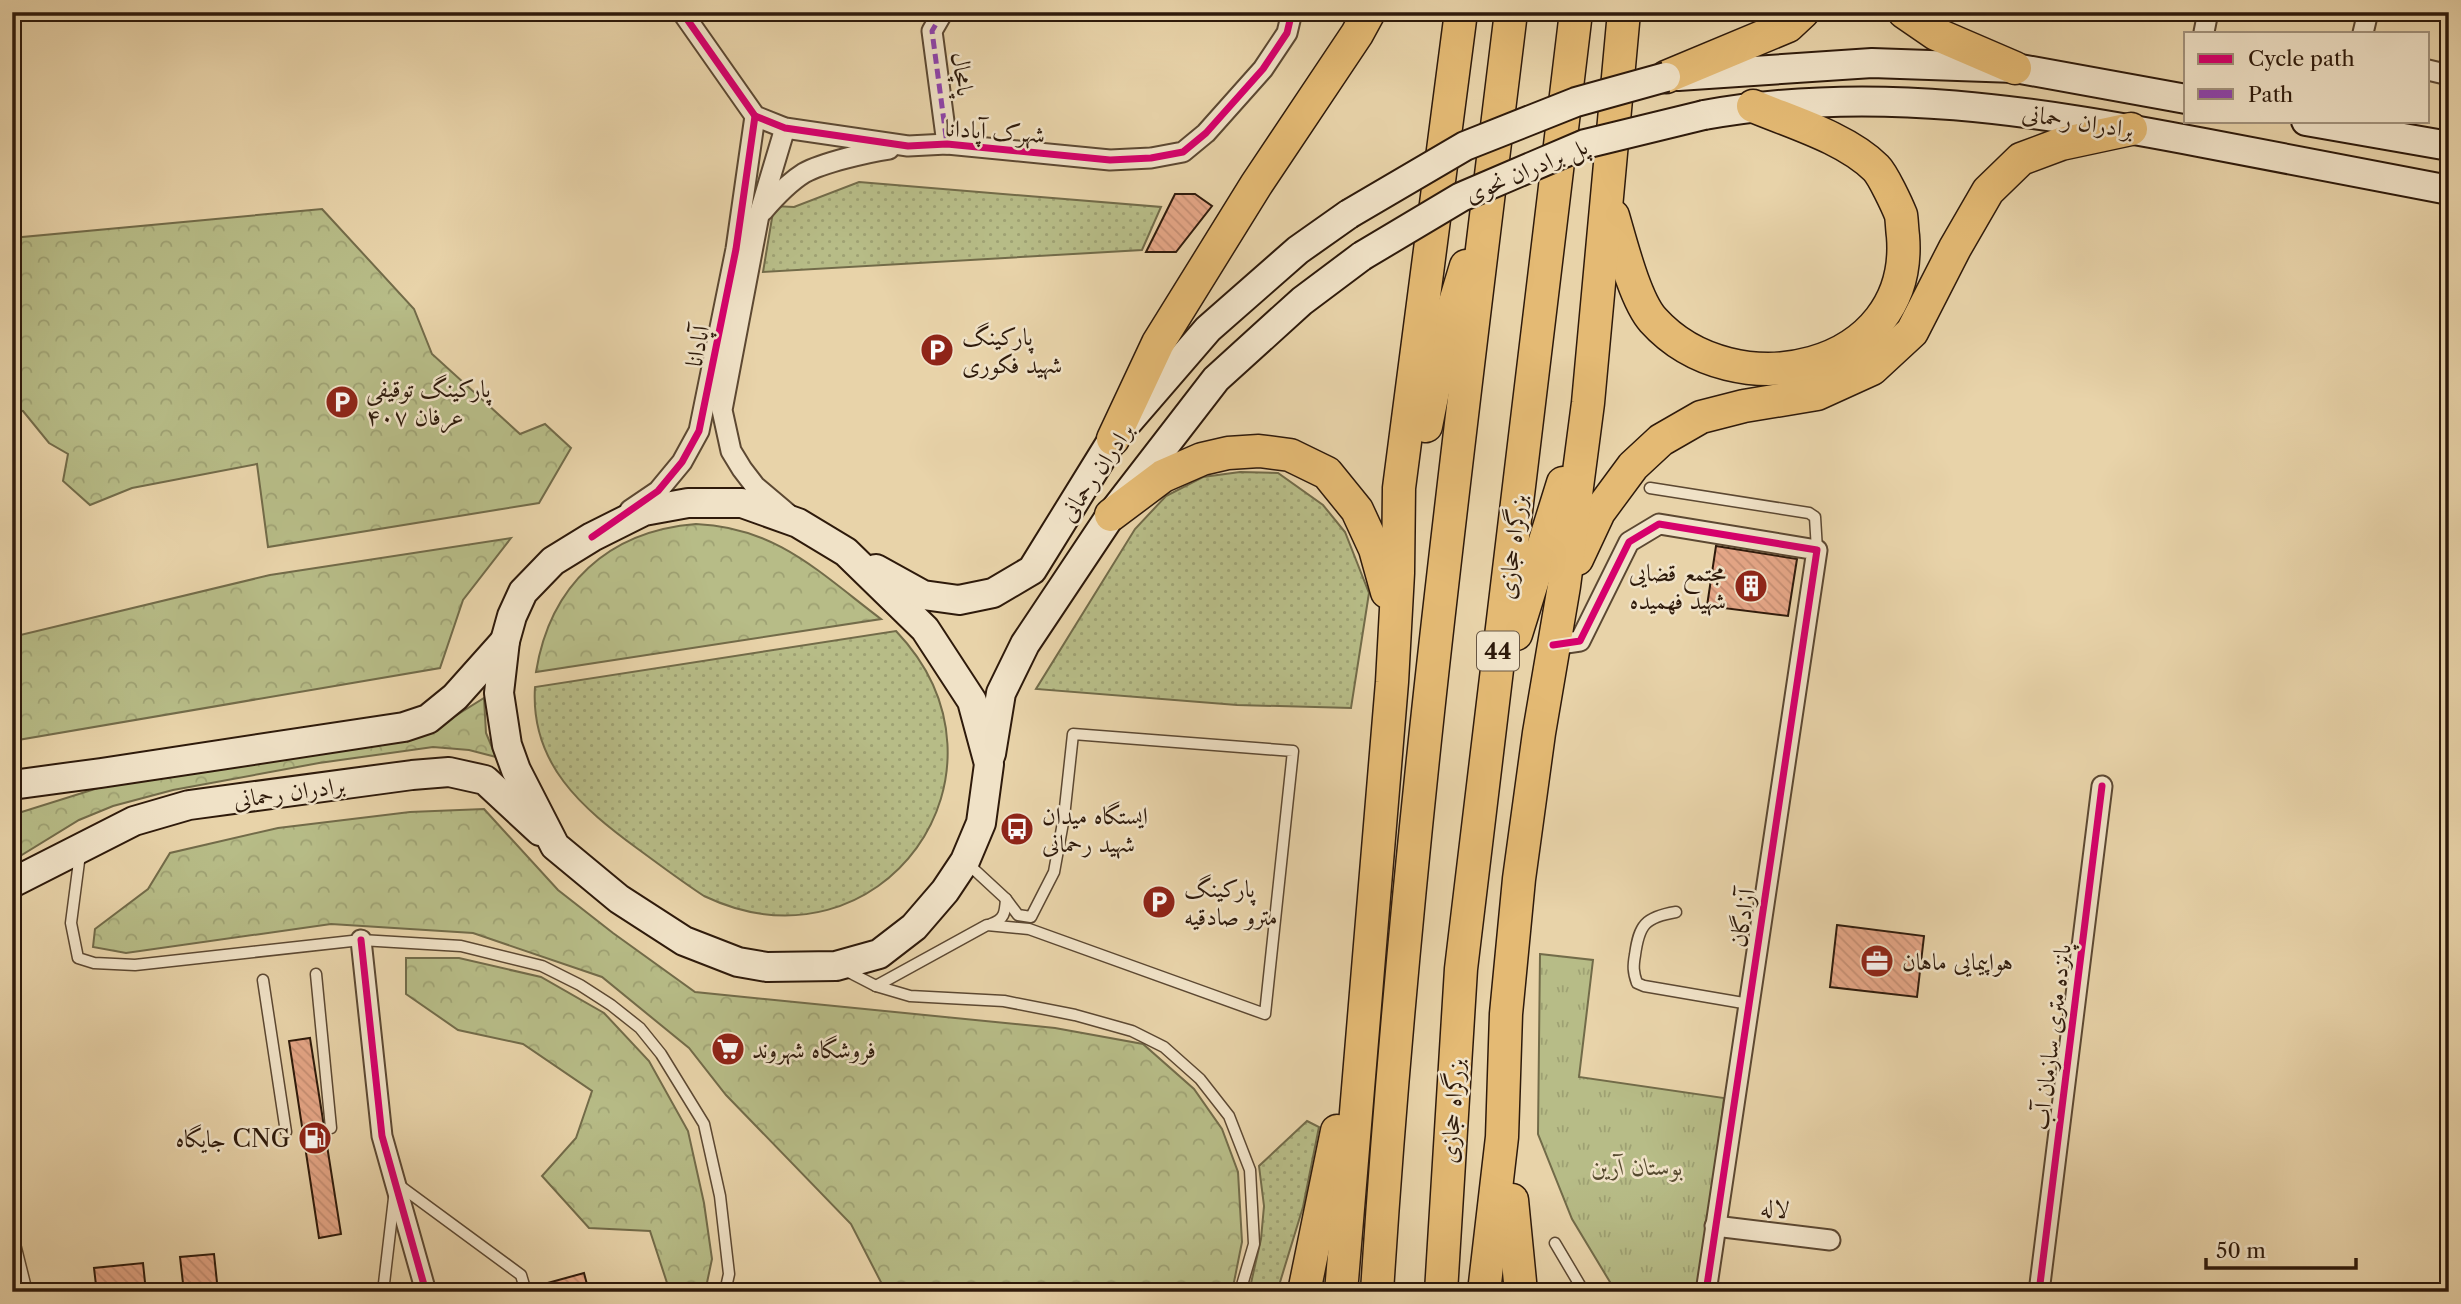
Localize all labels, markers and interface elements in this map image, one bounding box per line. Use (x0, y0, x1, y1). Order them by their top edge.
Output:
legend (2184, 32, 2430, 122)
text: Cycle path (2248, 46, 2355, 71)
street label: پامچال (943, 50, 981, 100)
text: Path (2248, 82, 2293, 107)
street label: برادران رحمانی (2020, 98, 2136, 144)
street label: شهرک آپادانا (944, 113, 1046, 152)
street label: پل برادران نحوی (1460, 131, 1594, 212)
street label: آپادانا (679, 320, 719, 370)
place label: پارکینگ شهید فکوری (962, 322, 1062, 380)
parking icon: پارکینگ شهید فکوری (918, 331, 956, 369)
place label: پارکینگ توقیفی عرفان ۴۰۷ (366, 374, 492, 434)
parking icon: پارکینگ توقیفی عرفان ۴۰۷ (323, 383, 361, 421)
street label: برادران رحمانی (1053, 417, 1139, 527)
street label: بزرگراه حجازی (1490, 493, 1534, 601)
place label: مجتمع قضایی شهید فهمیده (1629, 558, 1726, 616)
building icon: مجتمع قضایی شهید فهمیده (1732, 567, 1770, 605)
road number: 44 (1477, 632, 1519, 670)
street label: برادران رحمانی (231, 770, 347, 814)
place label: ایستگاه میدان شهید رحمانی (1042, 801, 1148, 859)
bus stop icon: ایستگاه میدان شهید رحمانی (998, 810, 1036, 848)
place label: پارکینگ مترو صادقیه (1184, 874, 1278, 931)
parking icon: پارکینگ مترو صادقیه (1140, 883, 1178, 921)
street label: آزادگان (1723, 884, 1761, 949)
street label: پانزده متری سازمان آب (2025, 941, 2080, 1132)
office icon: هواپیمایی ماهان (1858, 942, 1896, 980)
place label: هواپیمایی ماهان (1902, 947, 2013, 977)
supermarket icon: فروشگاه شهروند (709, 1030, 747, 1068)
place label: فروشگاه شهروند (752, 1035, 876, 1065)
street label: بزرگراه حجازی (1433, 1058, 1471, 1164)
fuel station icon: جایگاه CNG (296, 1119, 334, 1157)
place label: جایگاه CNG (176, 1124, 290, 1154)
park label: بوستان آرین (1591, 1152, 1683, 1182)
street label: لاله (1759, 1192, 1791, 1224)
scale bar (2206, 1227, 2356, 1271)
text: 50 m (2216, 1238, 2266, 1263)

